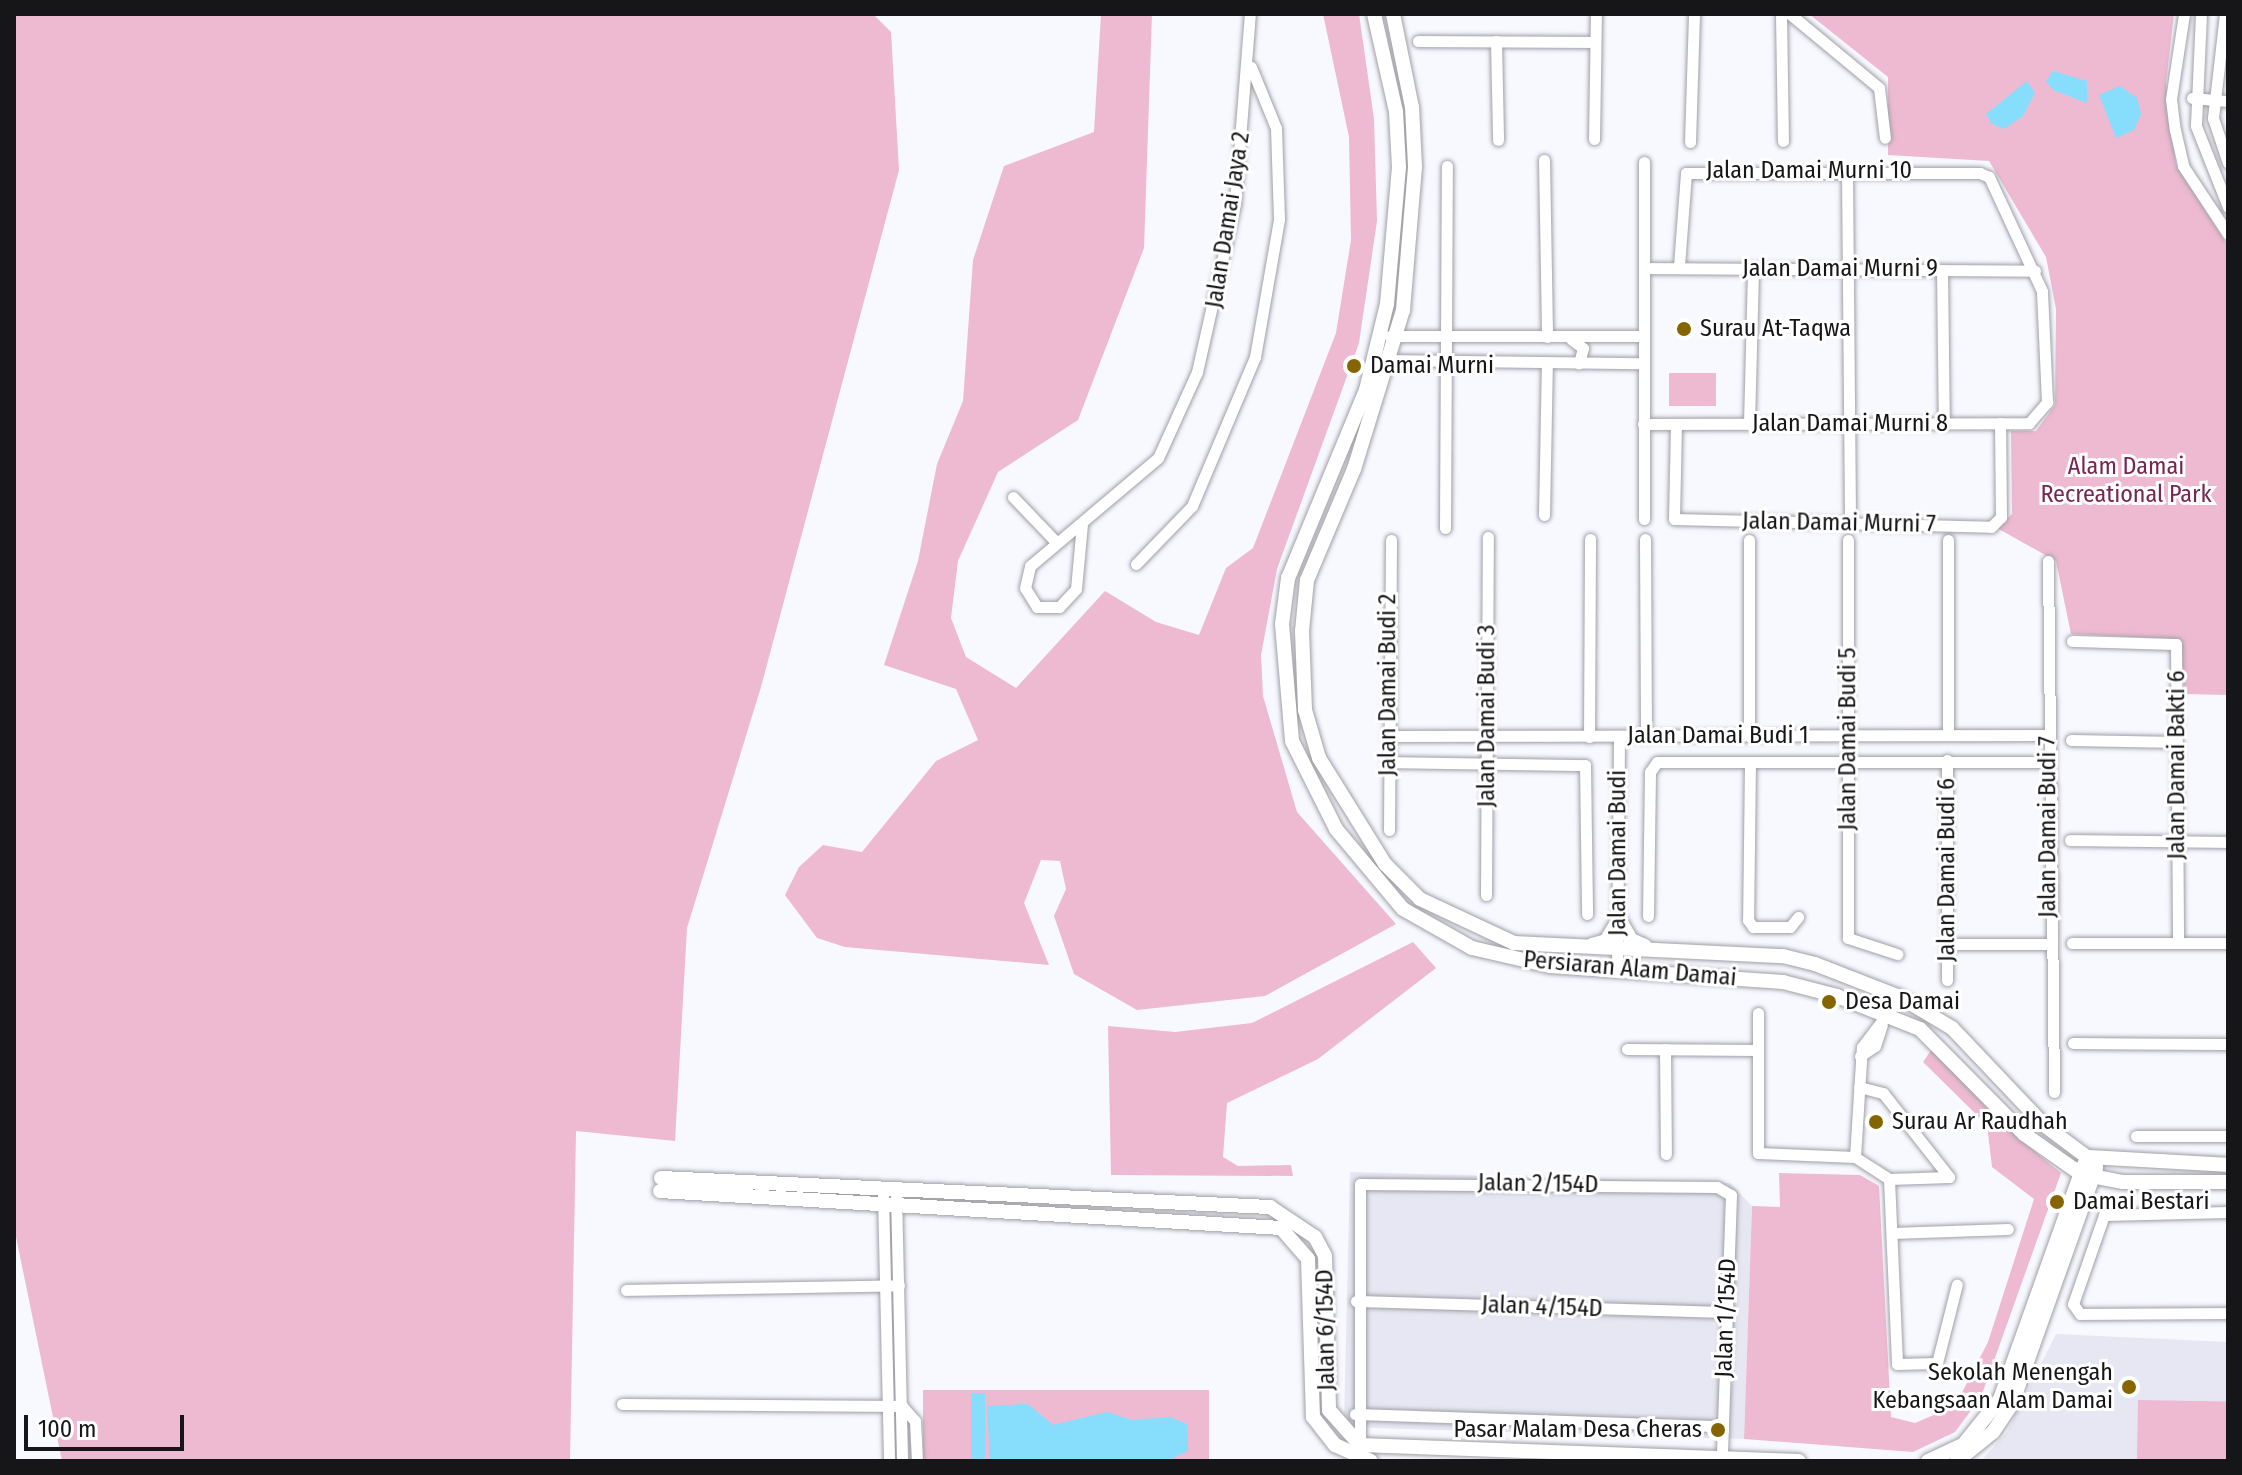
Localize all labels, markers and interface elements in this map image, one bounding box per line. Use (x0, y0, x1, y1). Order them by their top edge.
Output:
street label: Jalan Damai Jaya 2 (1200, 130, 1256, 310)
street label: Jalan Damai Murni 10 (1706, 157, 1912, 185)
street label: Jalan Damai Murni 9 (1742, 255, 1938, 283)
place label: Surau At-Taqwa (1700, 315, 1851, 343)
marker: Surau At-Taqwa (1675, 320, 1693, 338)
place label: Damai Murni (1370, 352, 1494, 380)
marker: Damai Murni (1345, 357, 1363, 375)
street label: Jalan Damai Murni 8 (1752, 410, 1948, 438)
park label: Alam Damai Recreational Park (2040, 453, 2212, 509)
street label: Jalan Damai Murni 7 (1742, 507, 1936, 539)
street label: Jalan Damai Budi 2 (1374, 594, 1402, 776)
street label: Jalan Damai Budi 3 (1473, 625, 1501, 807)
street label: Jalan Damai Budi 5 (1834, 648, 1862, 830)
street label: Jalan Damai Bakti 6 (2163, 670, 2191, 860)
street label: Jalan Damai Budi 1 (1627, 722, 1809, 750)
street label: Jalan Damai Budi 7 (2034, 736, 2062, 918)
street label: Jalan Damai Budi (1604, 770, 1632, 936)
street label: Jalan Damai Budi 6 (1933, 778, 1961, 962)
street label: Persiaran Alam Damai (1522, 945, 1738, 993)
place label: Desa Damai (1845, 988, 1960, 1016)
marker: Desa Damai (1820, 993, 1838, 1011)
place label: Surau Ar Raudhah (1892, 1108, 2068, 1136)
marker: Surau Ar Raudhah (1867, 1113, 1885, 1131)
street label: Jalan 2/154D (1477, 1169, 1599, 1199)
place label: Damai Bestari (2073, 1188, 2209, 1216)
marker: Damai Bestari (2048, 1193, 2066, 1211)
street label: Jalan 1/154D (1710, 1258, 1742, 1378)
street label: Jalan 6/154D (1311, 1269, 1341, 1391)
street label: Jalan 4/154D (1481, 1290, 1603, 1324)
place label: Sekolah Menengah Kebangsaan Alam Damai (1873, 1359, 2113, 1415)
marker: Sekolah Menengah Kebangsaan Alam Damai (2120, 1378, 2138, 1396)
scale bar (28, 1399, 188, 1449)
text: 100 m (38, 1415, 96, 1443)
place label: Pasar Malam Desa Cheras (1453, 1416, 1702, 1444)
marker: Pasar Malam Desa Cheras (1709, 1421, 1727, 1439)

